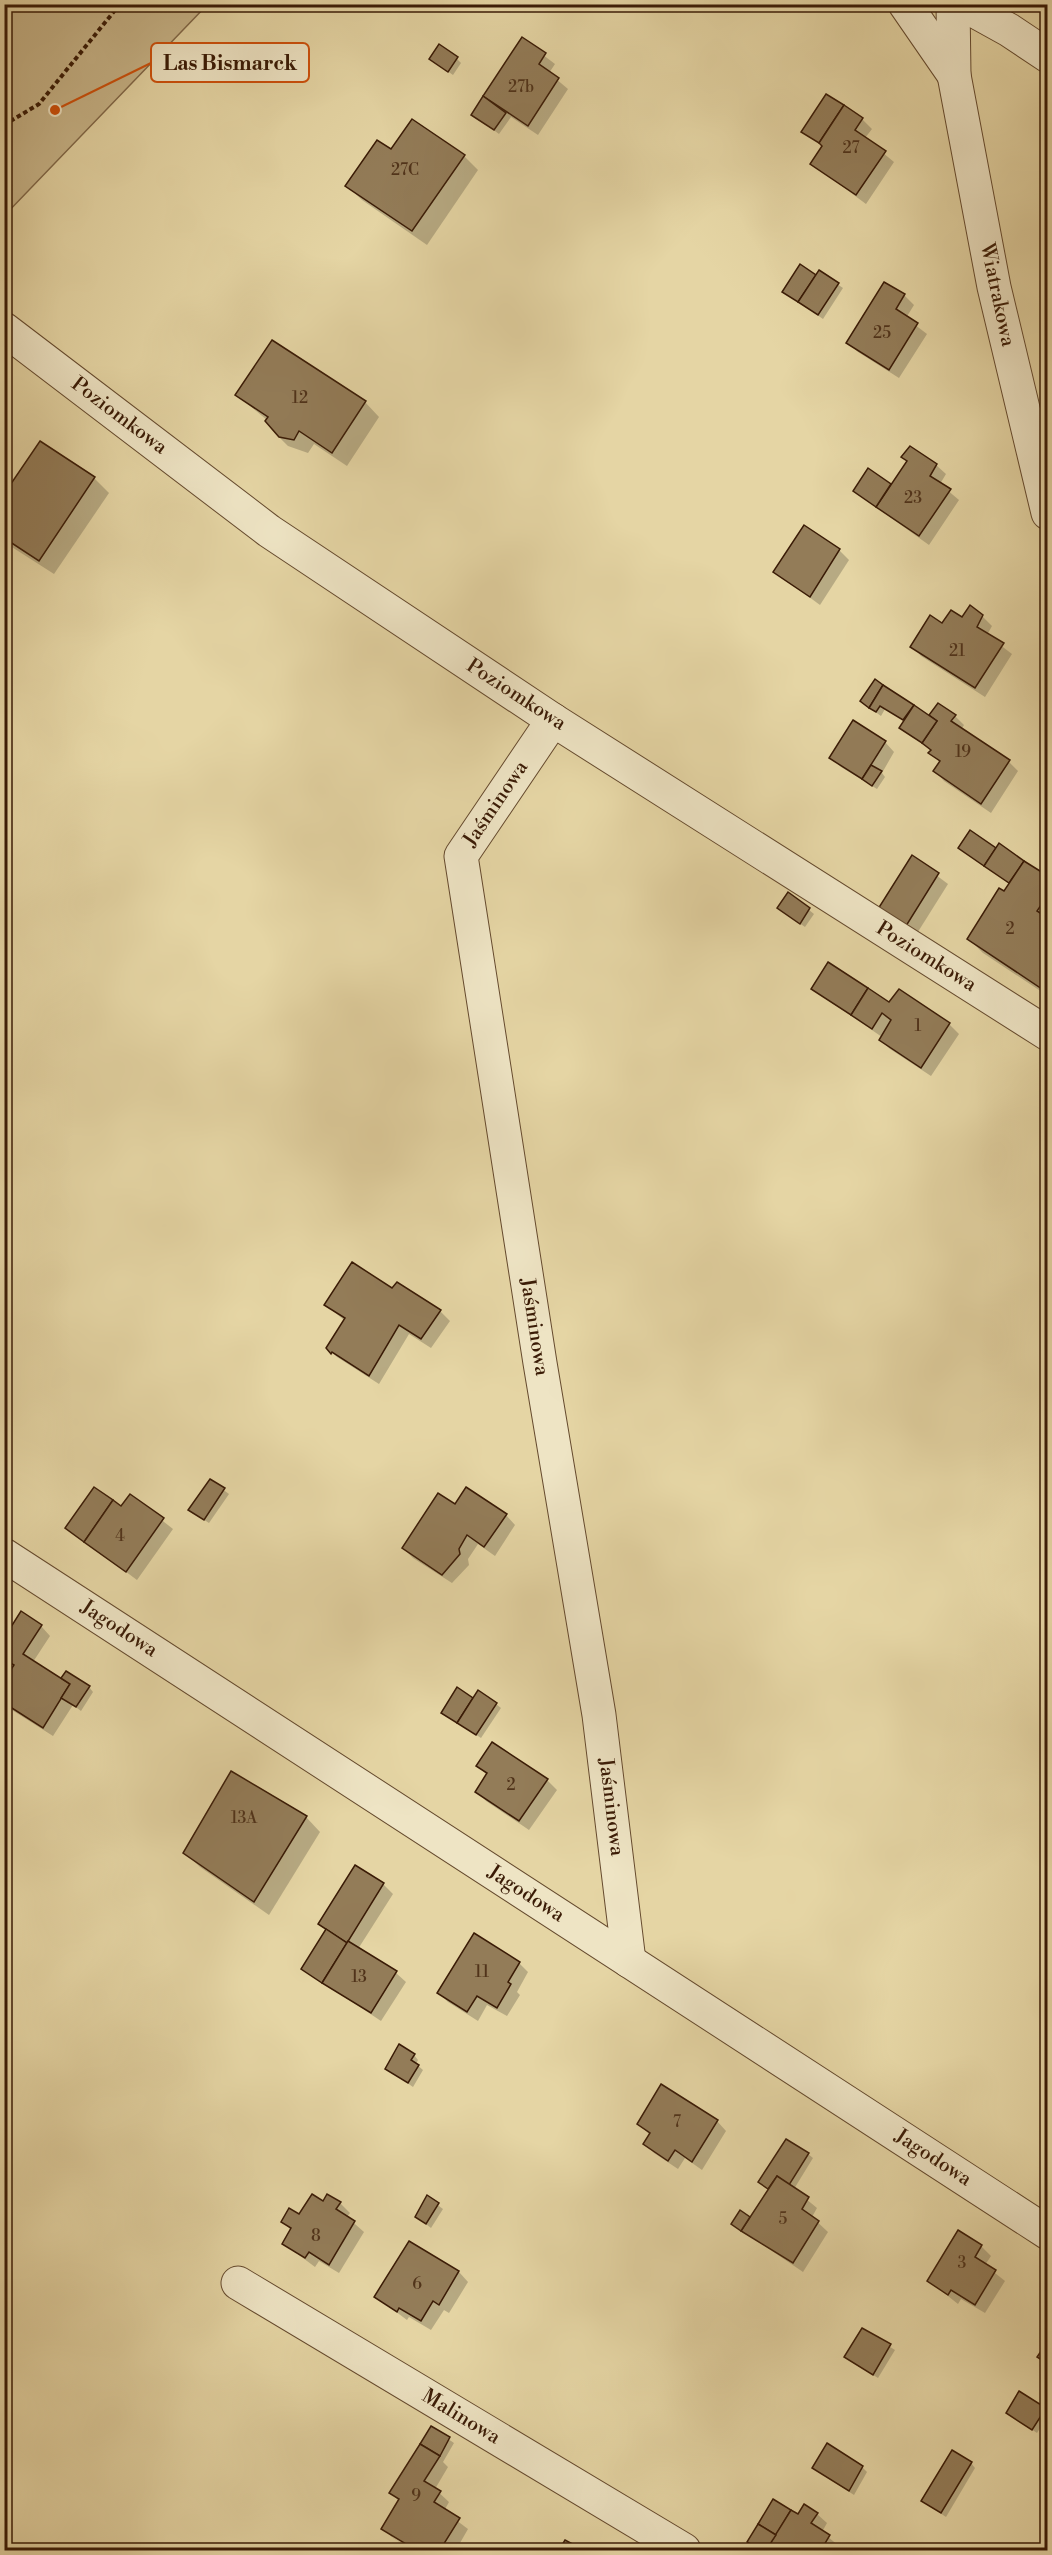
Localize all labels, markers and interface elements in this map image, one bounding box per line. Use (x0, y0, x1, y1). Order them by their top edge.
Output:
callout: Las Bismarck (151, 43, 309, 82)
text: Las Bismarck (163, 51, 298, 77)
house number: 27b (508, 77, 534, 97)
house number: 27 (842, 138, 860, 158)
house number: 27C (391, 160, 419, 180)
street label: Wiatrakowa (974, 240, 1020, 350)
house number: 25 (873, 323, 891, 343)
street label: Poziomkowa (66, 372, 173, 461)
house number: 12 (292, 388, 308, 408)
house number: 23 (904, 488, 922, 508)
house number: 21 (949, 641, 965, 661)
street label: Poziomkowa (462, 654, 571, 737)
house number: 19 (955, 742, 971, 762)
street label: Jaśminowa (458, 756, 534, 853)
street label: Poziomkowa (871, 916, 982, 998)
house number: 2 (1005, 919, 1015, 939)
house number: 1 (915, 1016, 922, 1036)
street label: Jaśminowa (514, 1275, 554, 1378)
house number: 4 (115, 1526, 125, 1546)
street label: Jagodowa (75, 1594, 163, 1664)
street label: Jaśminowa (592, 1756, 630, 1858)
house number: 2 (506, 1775, 516, 1795)
house number: 13A (231, 1808, 258, 1828)
street label: Jagodowa (482, 1859, 570, 1929)
house number: 11 (475, 1962, 489, 1982)
house number: 13 (351, 1967, 367, 1987)
house number: 7 (673, 2112, 681, 2132)
street label: Jagodowa (889, 2123, 977, 2193)
house number: 5 (779, 2209, 788, 2229)
house number: 8 (311, 2226, 321, 2246)
house number: 3 (958, 2253, 967, 2273)
house number: 6 (412, 2274, 422, 2294)
street label: Malinowa (417, 2384, 506, 2451)
house number: 9 (411, 2486, 421, 2506)

